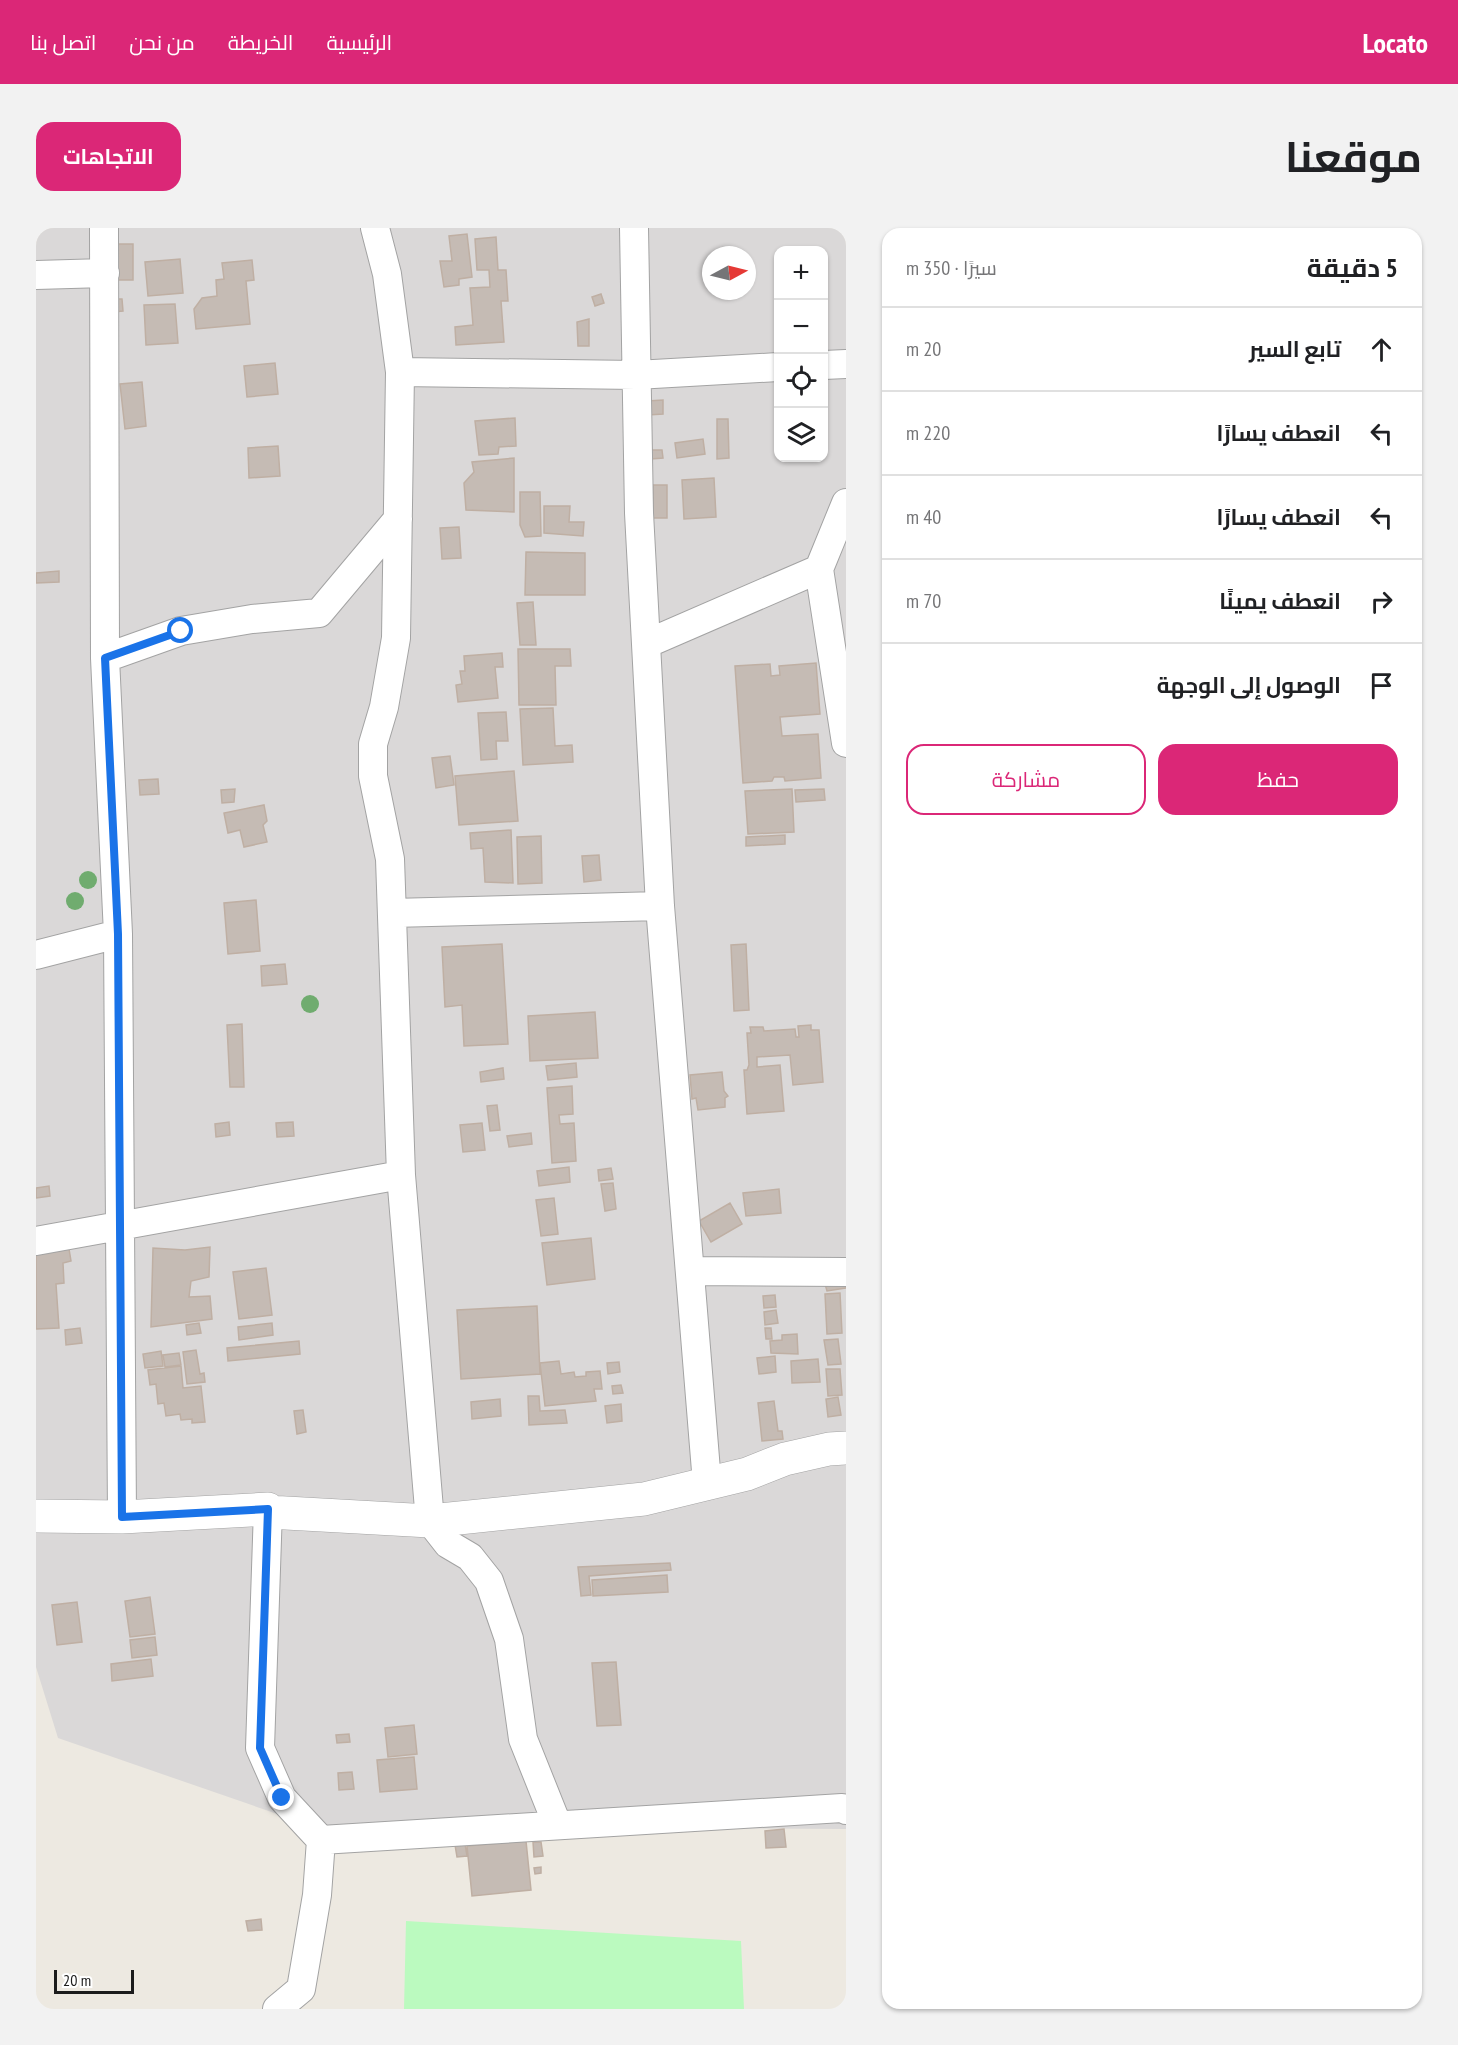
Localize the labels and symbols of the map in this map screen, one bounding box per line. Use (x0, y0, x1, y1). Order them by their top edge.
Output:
north arrow (702, 246, 756, 300)
route start (167, 617, 193, 643)
route end (268, 1784, 294, 1810)
scale bar (54, 1967, 134, 1994)

